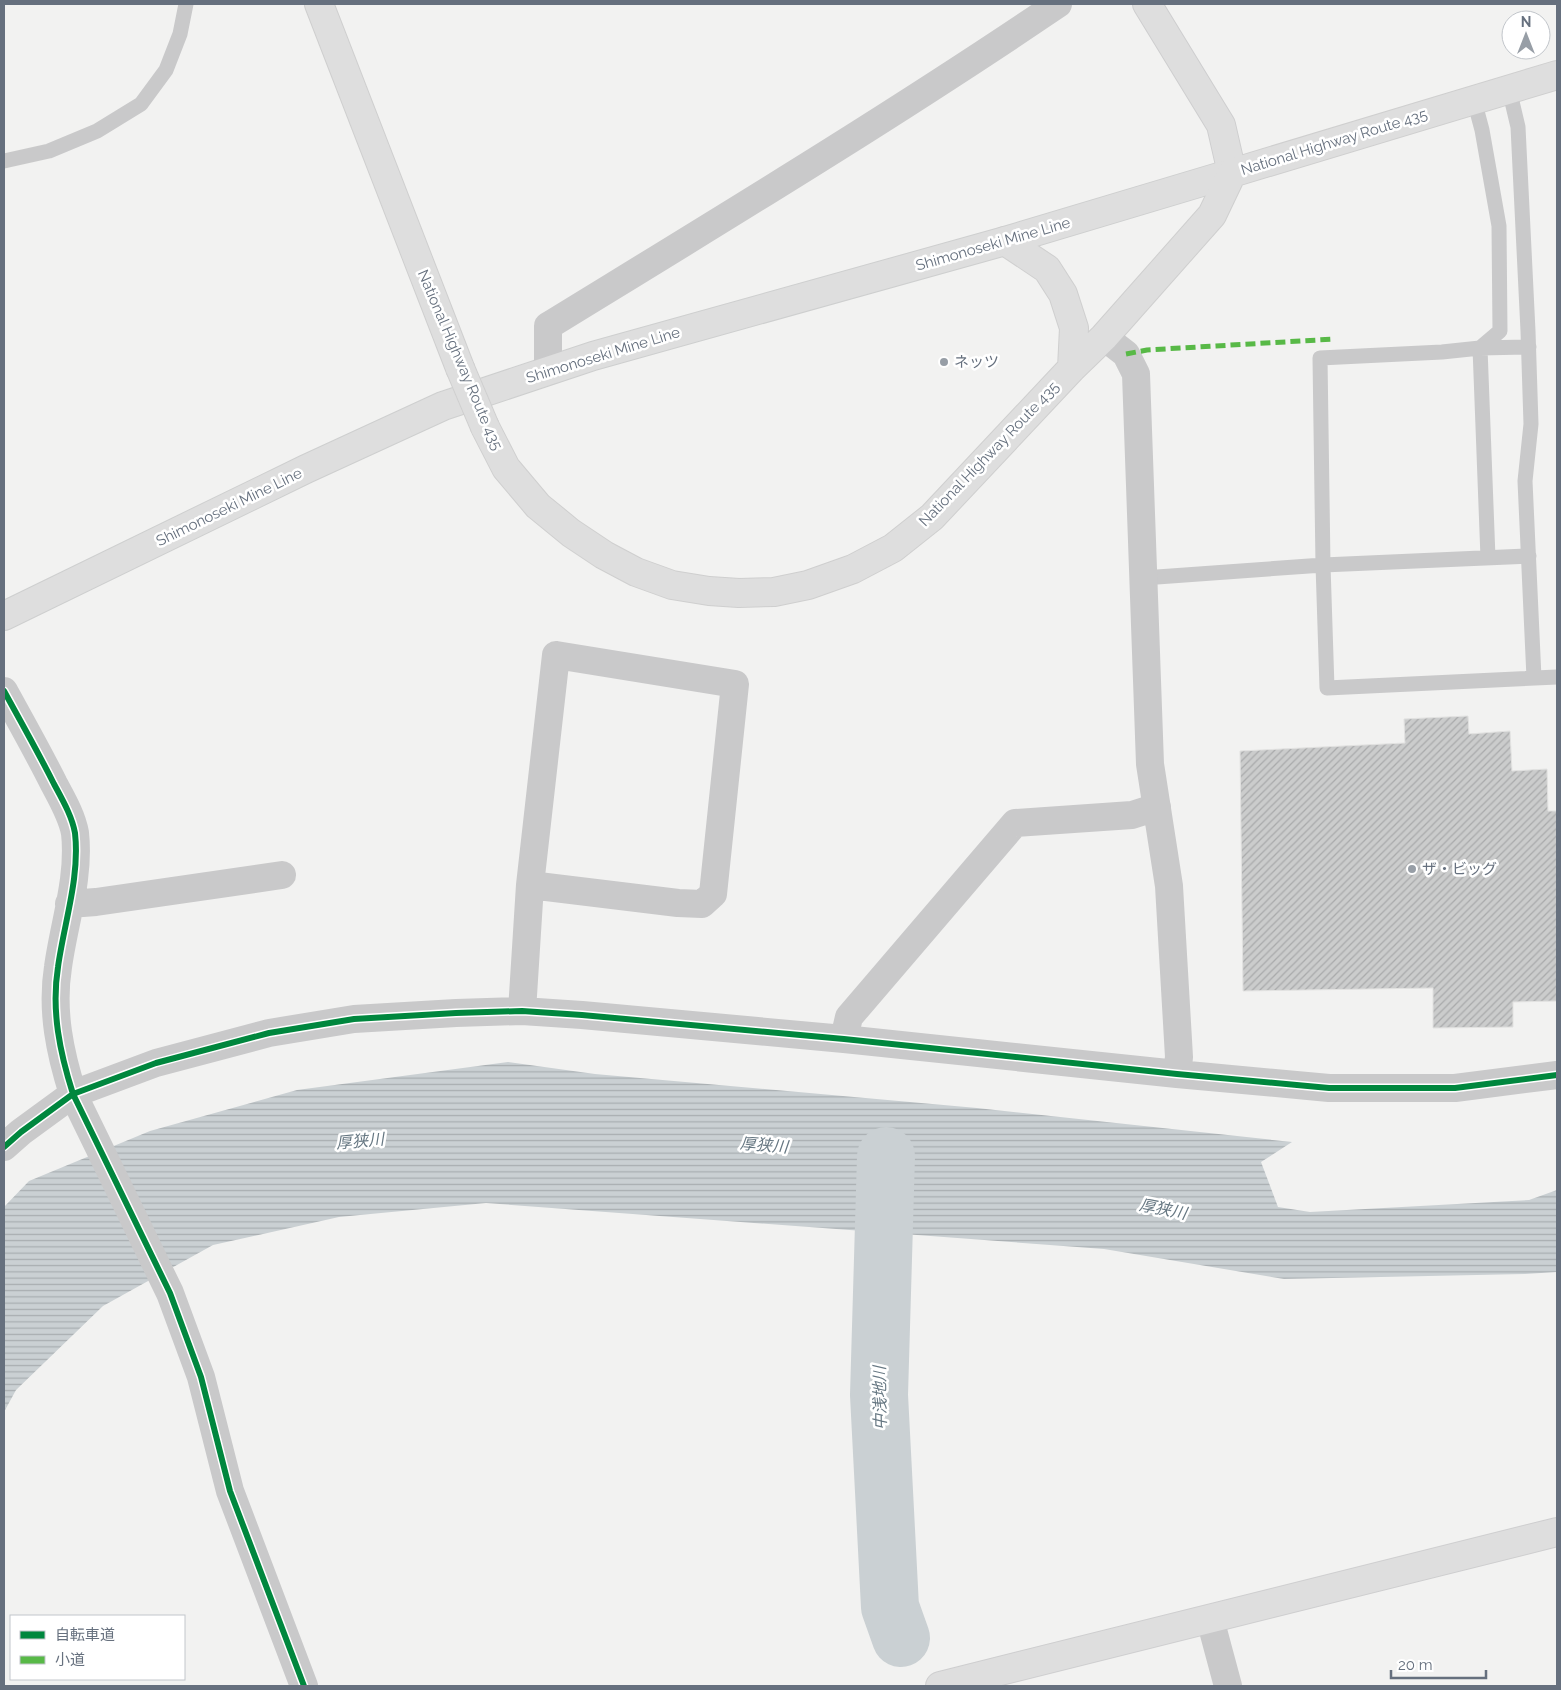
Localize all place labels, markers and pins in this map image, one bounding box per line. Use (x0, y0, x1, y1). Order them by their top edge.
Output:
place label: ネッツ (954, 353, 999, 371)
marker: ネッツ (938, 356, 950, 368)
place label: ザ・ビッグ (1422, 860, 1497, 878)
marker: ザ・ビッグ (1406, 863, 1418, 875)

